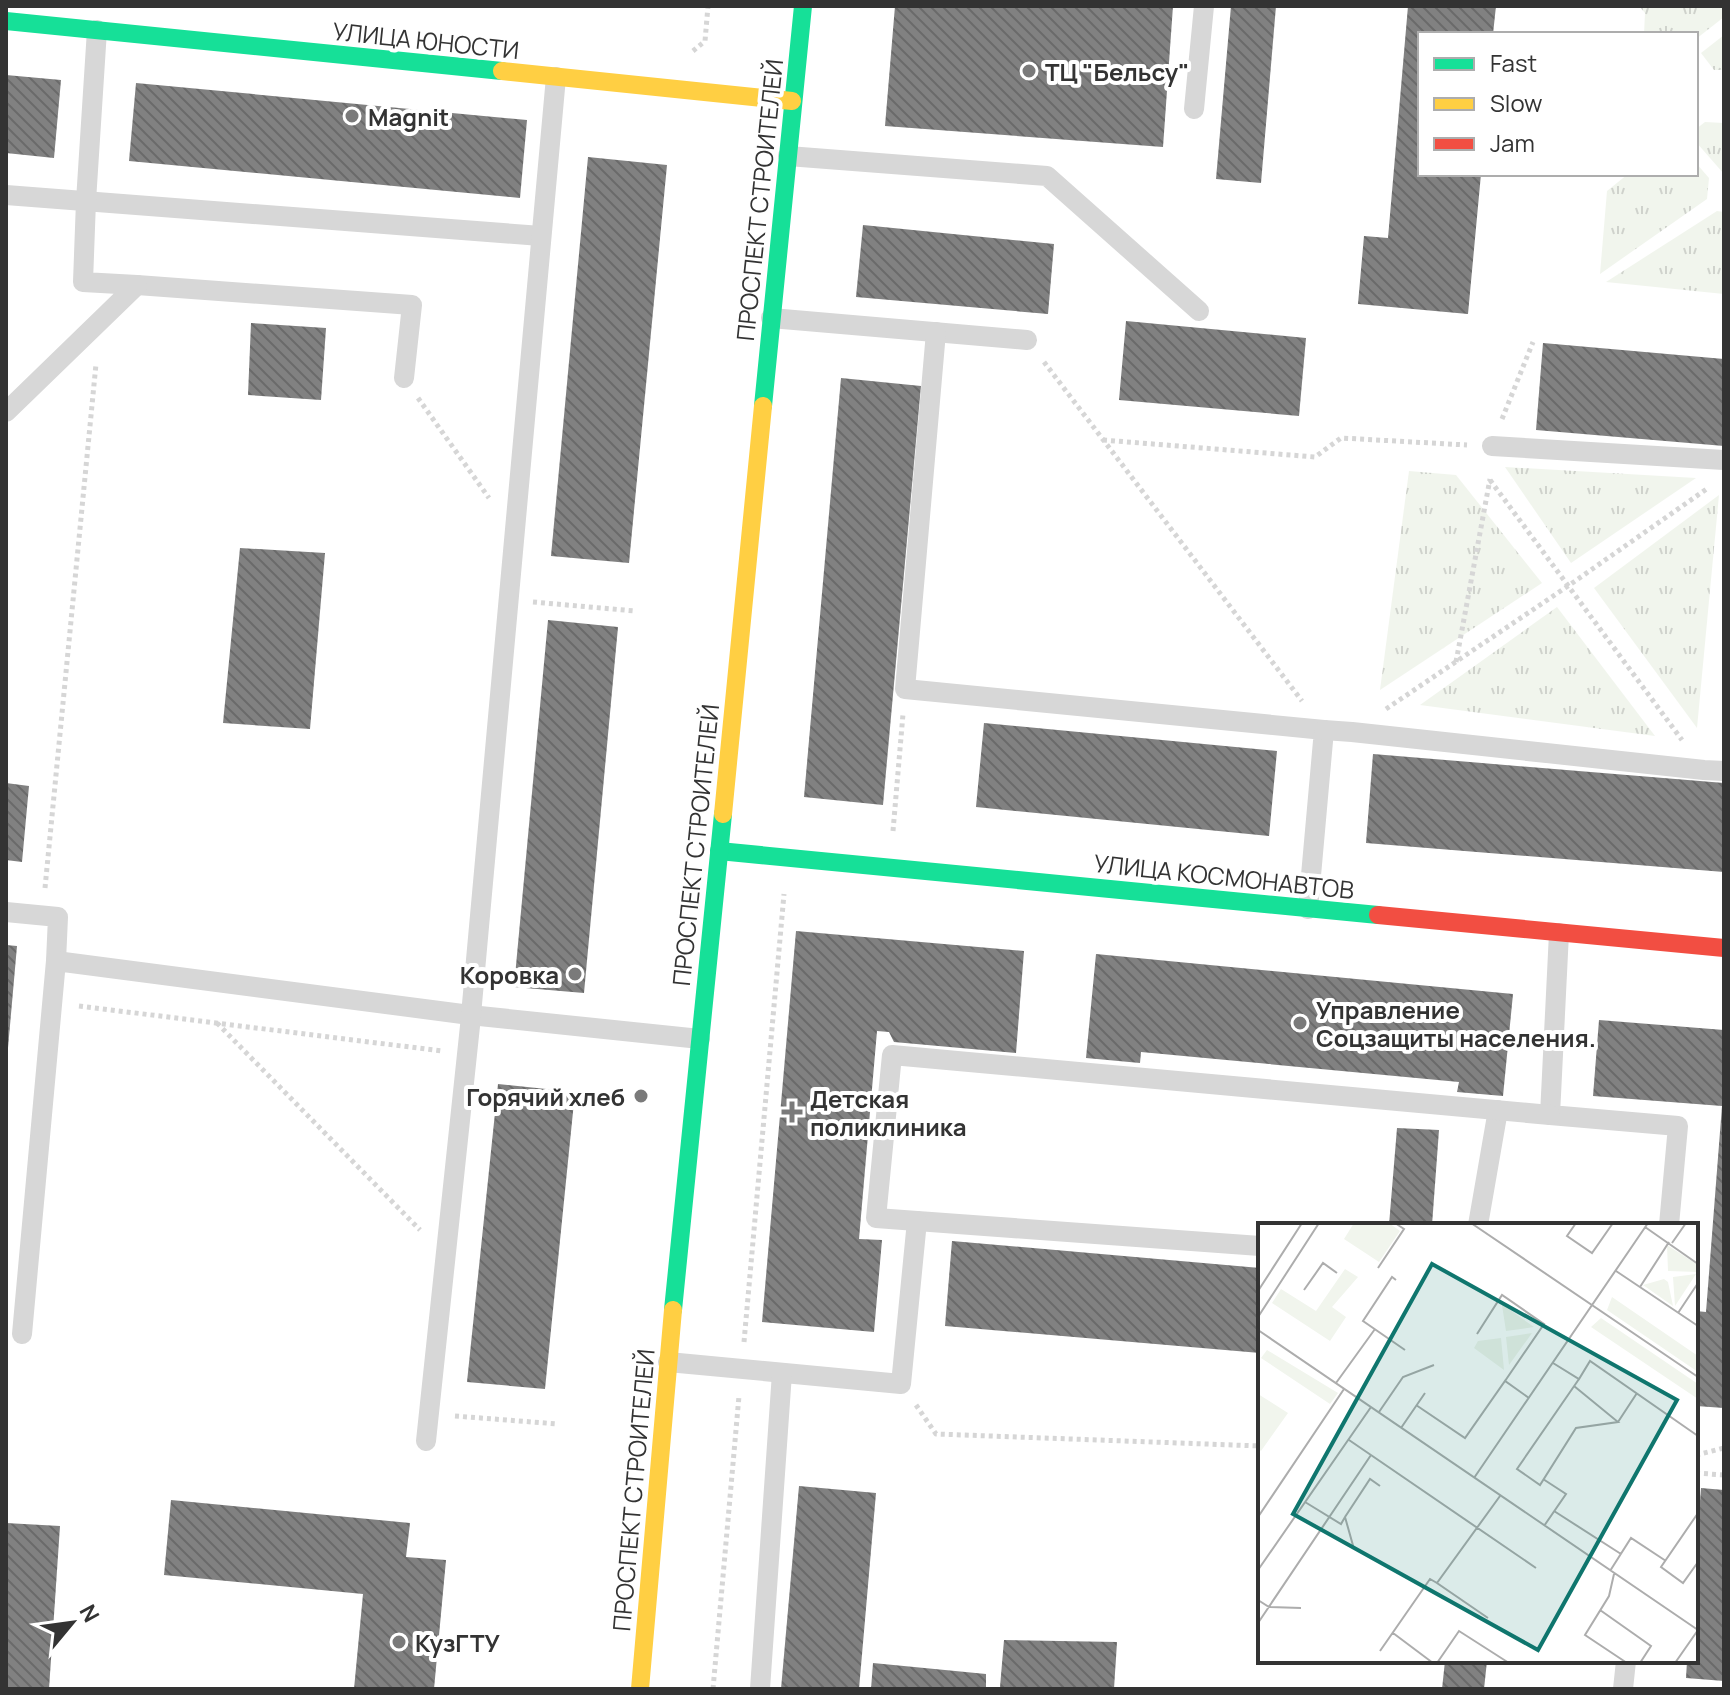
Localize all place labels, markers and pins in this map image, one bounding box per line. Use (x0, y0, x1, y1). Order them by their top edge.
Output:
place label: ТЦ "Бельсу" (1045, 55, 1189, 88)
marker: ТЦ "Бельсу" (1020, 62, 1038, 80)
place label: Magnit (368, 100, 449, 133)
marker: Magnit (343, 107, 361, 125)
place label: Коровка (460, 958, 559, 991)
marker: Коровка (566, 965, 584, 983)
place label: Управление Соцзащиты населения. (1316, 993, 1596, 1054)
marker: Управление Соцзащиты населения. (1291, 1014, 1309, 1032)
place label: Горячий хлеб (466, 1080, 625, 1113)
place label: Детская поликлиника (810, 1082, 967, 1143)
marker: Горячий хлеб (632, 1087, 650, 1105)
marker: Детская поликлиника (781, 1101, 803, 1123)
place label: КузГТУ (415, 1626, 500, 1659)
marker: КузГТУ (390, 1633, 408, 1651)

